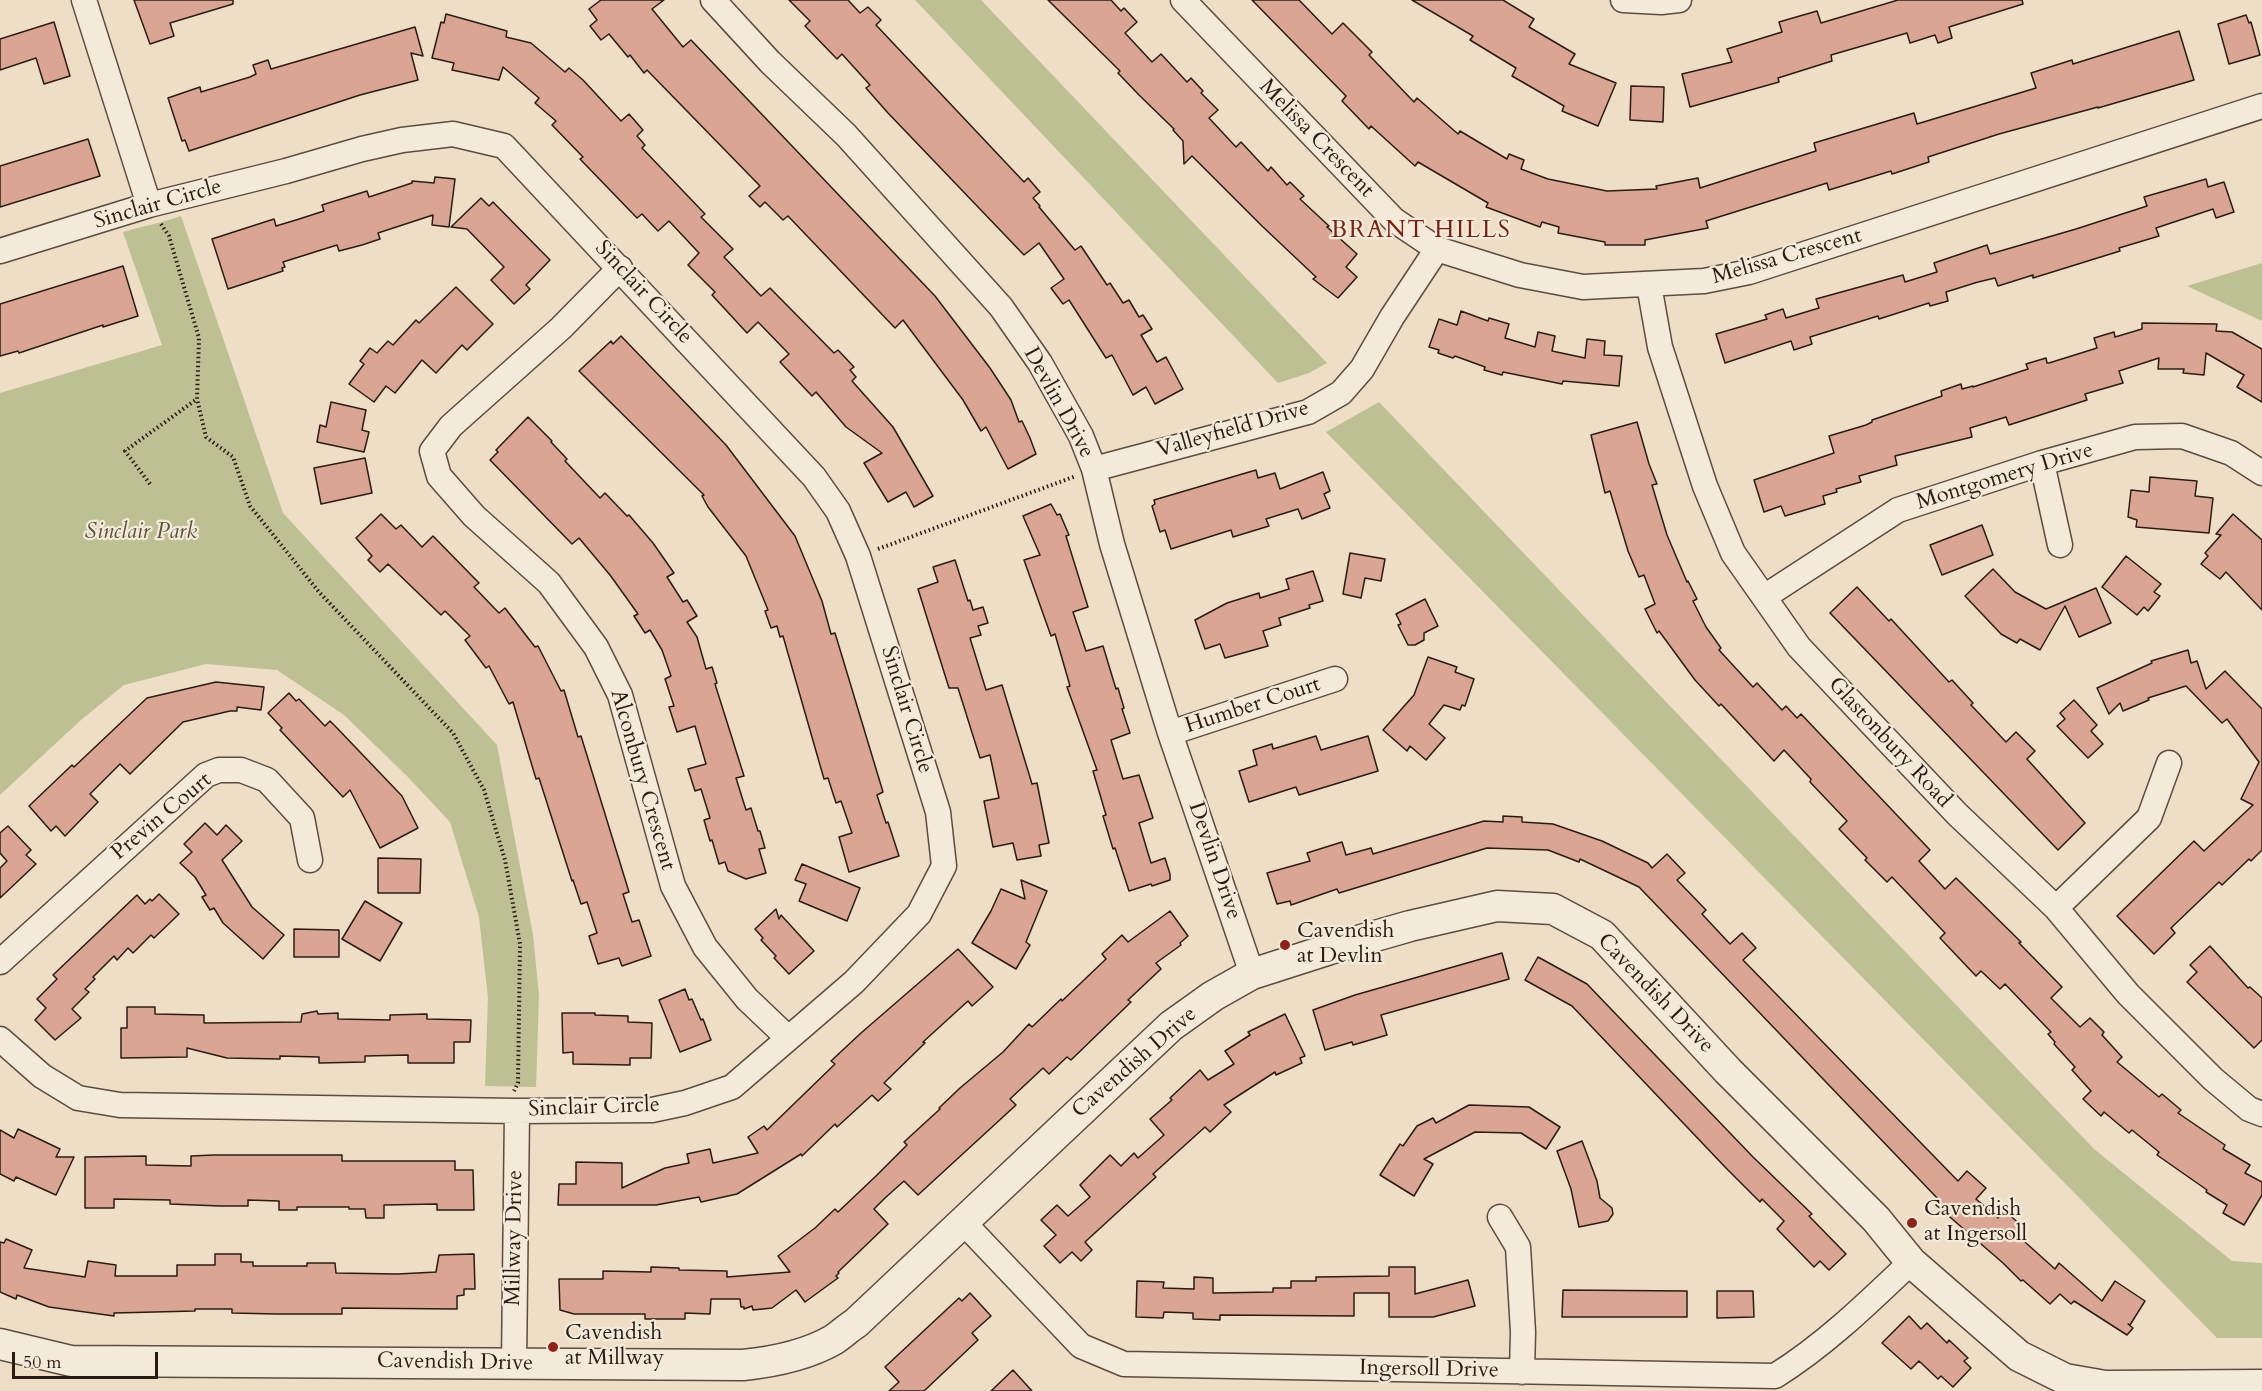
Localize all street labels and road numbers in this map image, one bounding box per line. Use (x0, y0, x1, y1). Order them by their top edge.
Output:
street label: Melissa Crescent (1253, 74, 1379, 204)
street label: Sinclair Circle (91, 174, 225, 236)
street label: Melissa Crescent (1709, 223, 1865, 291)
street label: Sinclair Circle (588, 236, 698, 350)
street label: Devlin Drive (1017, 343, 1099, 463)
street label: Valleyfield Drive (1154, 396, 1312, 464)
street label: Montgomery Drive (1913, 438, 2097, 516)
street label: Sinclair Circle (874, 643, 938, 777)
street label: Humber Court (1182, 672, 1324, 740)
street label: Glastonbury Road (1822, 672, 1956, 814)
street label: Alconbury Crescent (604, 687, 680, 873)
street label: Previn Court (107, 768, 217, 866)
street label: Devlin Drive (1182, 799, 1246, 923)
street label: Cavendish Drive (1591, 929, 1719, 1059)
street label: Cavendish Drive (1067, 1002, 1203, 1124)
street label: Sinclair Circle (528, 1093, 660, 1123)
street label: Millway Drive (501, 1170, 529, 1306)
street label: Cavendish Drive (377, 1348, 533, 1378)
street label: Ingersoll Drive (1359, 1356, 1499, 1384)

